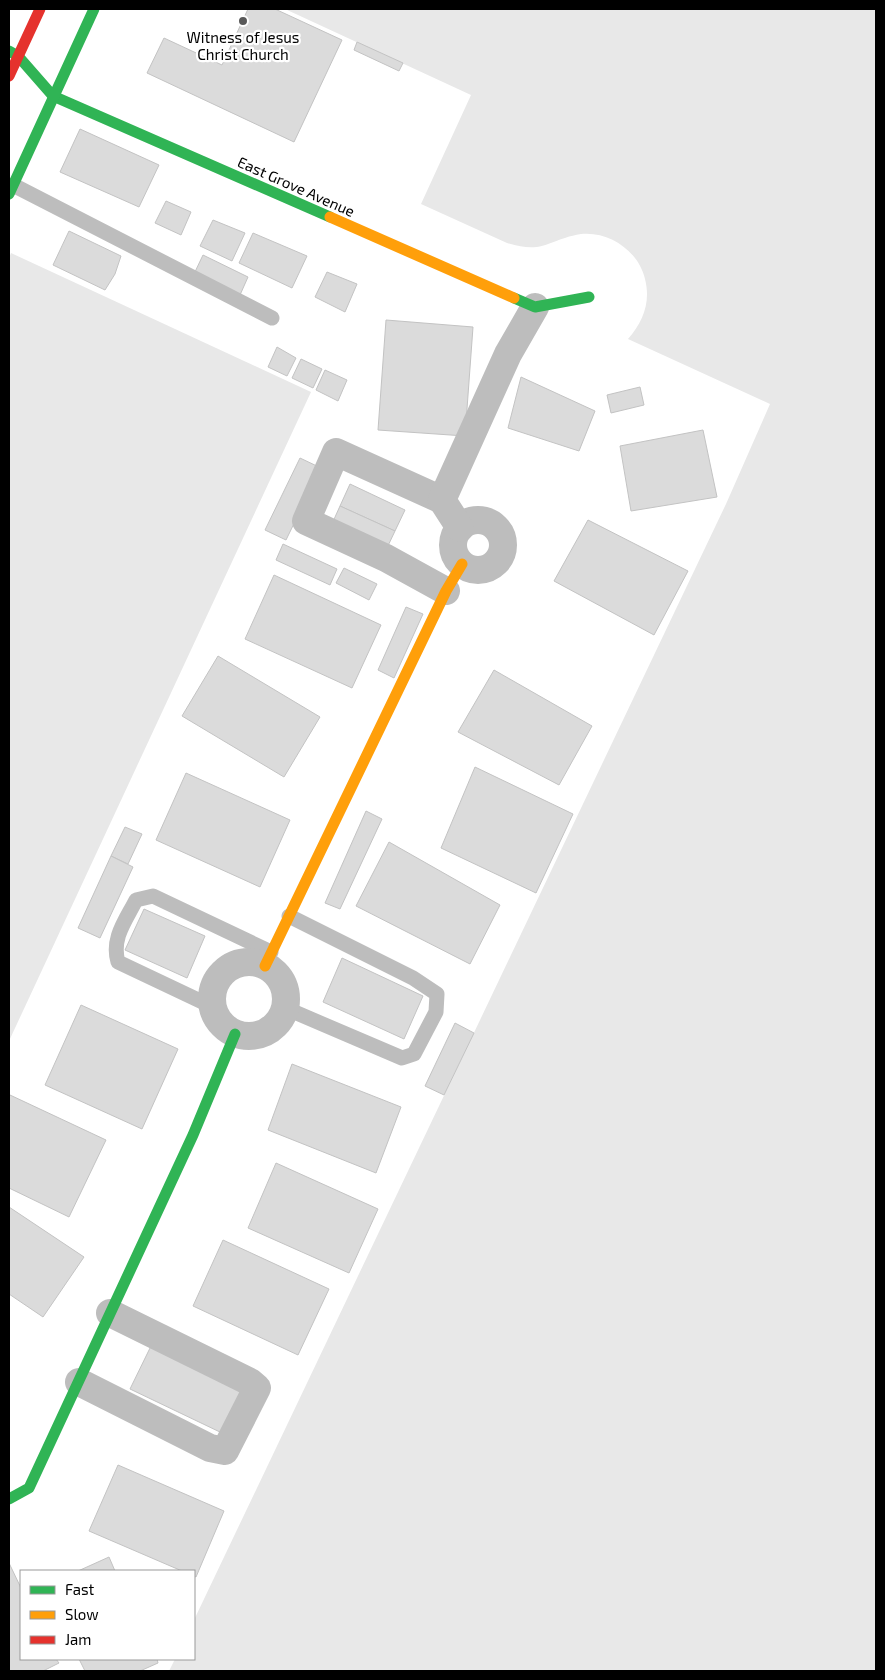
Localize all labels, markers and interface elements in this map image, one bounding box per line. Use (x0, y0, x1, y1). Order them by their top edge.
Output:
marker: Witness of Jesus Christ Church (237, 15, 249, 27)
place label: Witness of Jesus Christ Church (187, 28, 299, 63)
street label: East Grove Avenue (235, 152, 358, 220)
legend (20, 1570, 195, 1660)
text: Fast (65, 1580, 95, 1598)
text: Slow (65, 1605, 99, 1623)
text: Jam (65, 1630, 91, 1648)

